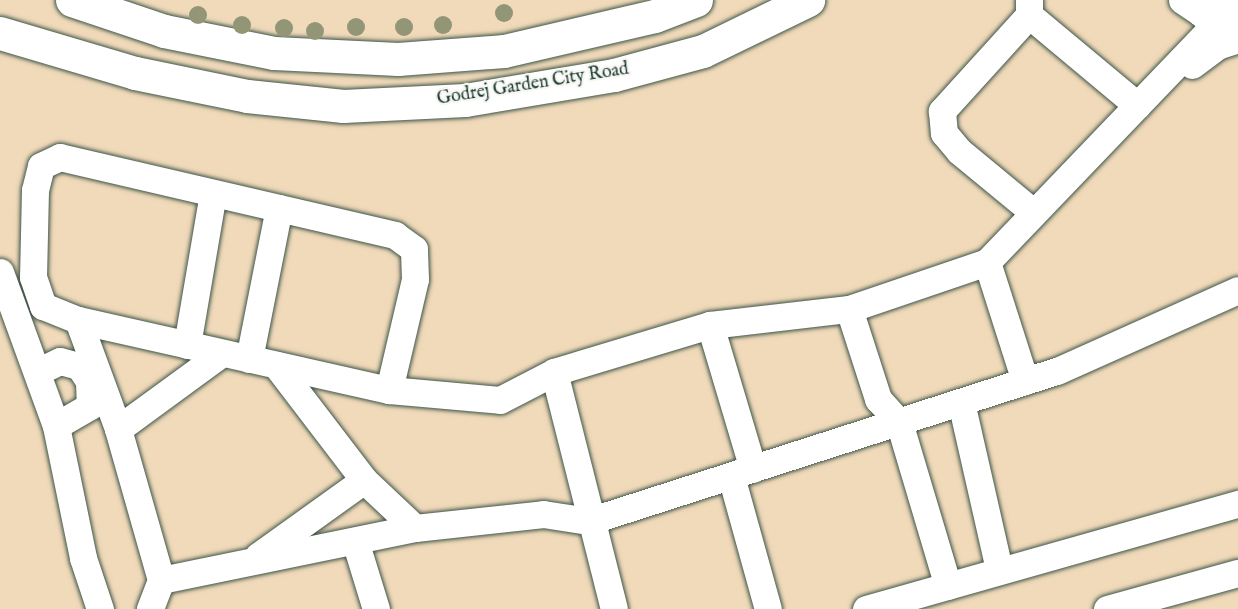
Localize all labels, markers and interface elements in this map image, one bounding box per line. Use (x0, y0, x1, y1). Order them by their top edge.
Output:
street label: Godrej Garden City Road (436, 59, 630, 111)

